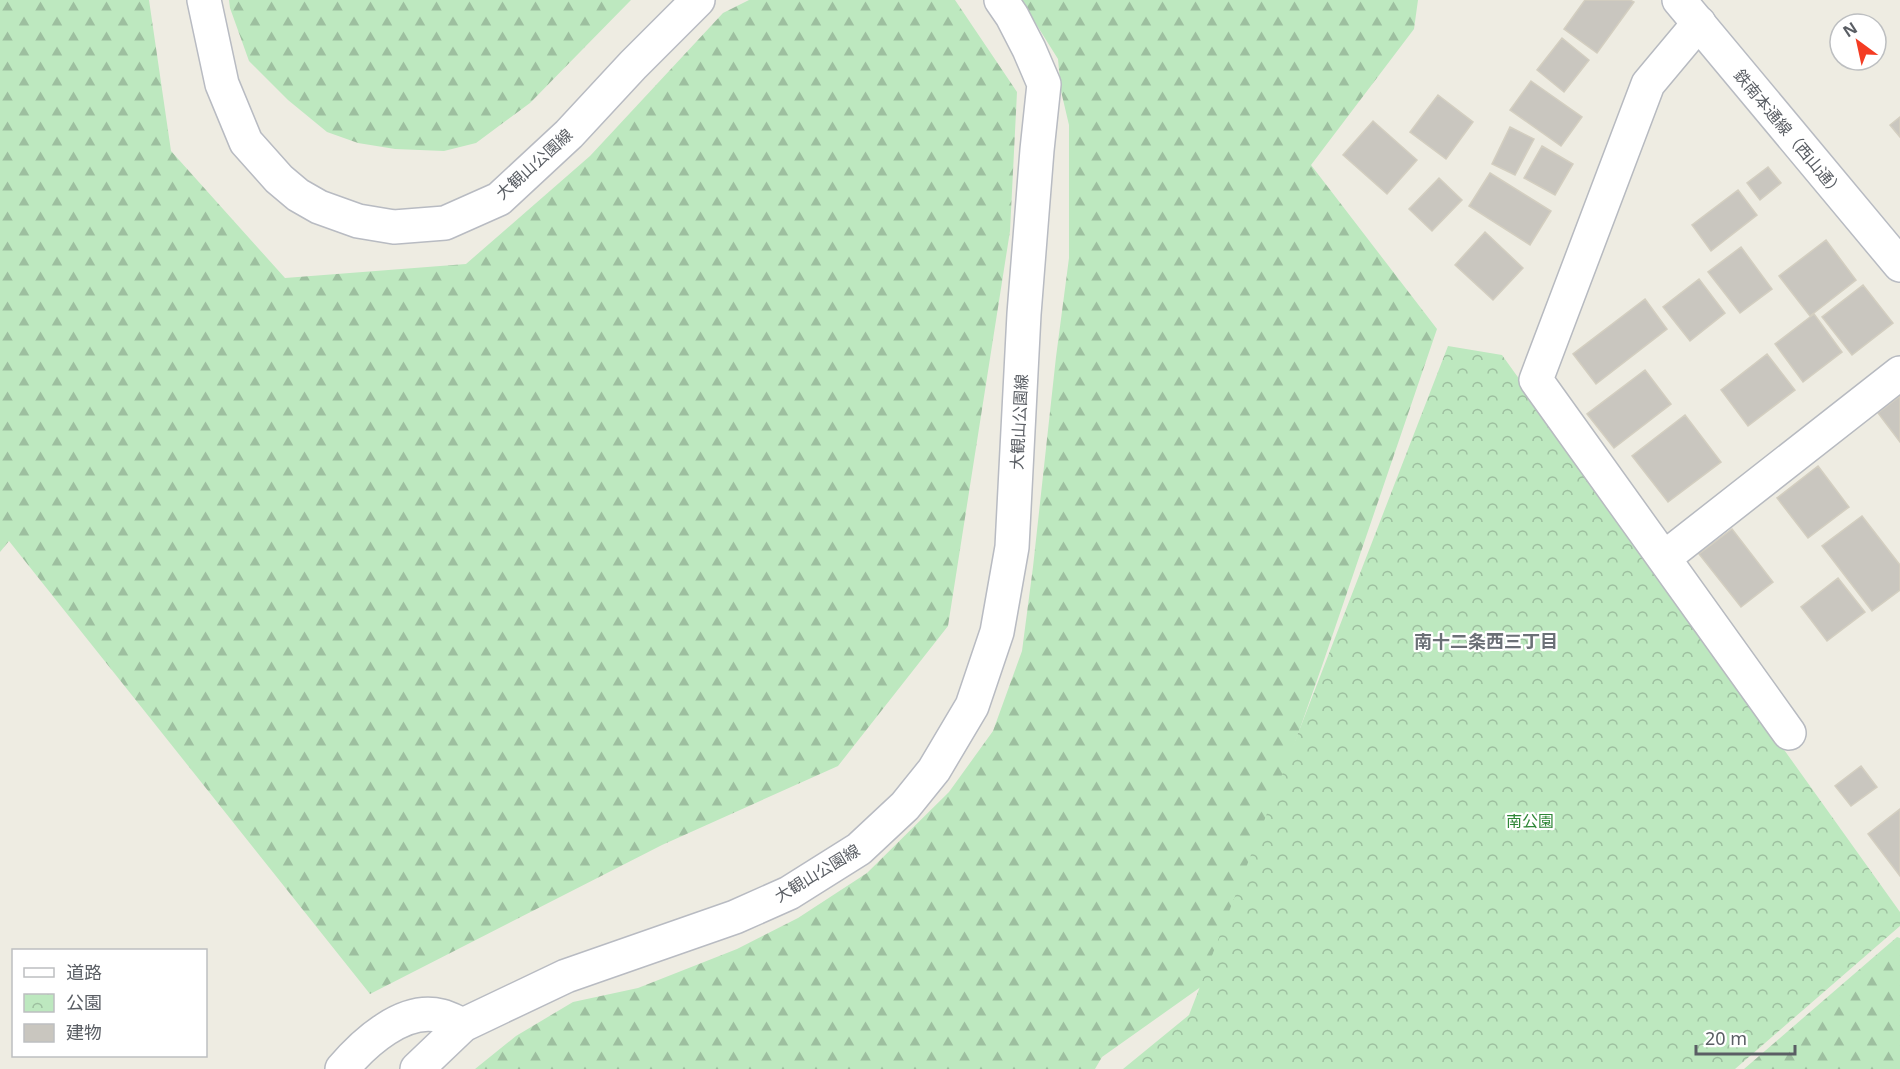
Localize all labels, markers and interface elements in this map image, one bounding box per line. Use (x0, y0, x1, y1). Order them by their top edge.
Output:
north arrow (1828, 12, 1888, 72)
text: N (1838, 17, 1861, 42)
street label: 鉄南本通線（西山通） (1729, 65, 1849, 201)
street label: 大観山公園線 (491, 124, 577, 204)
street label: 大観山公園線 (1006, 373, 1032, 471)
district label: 南十二条西三丁目 (1414, 629, 1558, 653)
park label: 南公園 (1506, 810, 1554, 832)
street label: 大観山公園線 (770, 839, 864, 907)
legend (12, 949, 207, 1057)
text: 道路 (66, 960, 102, 984)
text: 公園 (66, 990, 102, 1014)
scale bar (1696, 1018, 1795, 1056)
text: 建物 (66, 1020, 102, 1044)
text: 20 m (1705, 1026, 1747, 1050)

